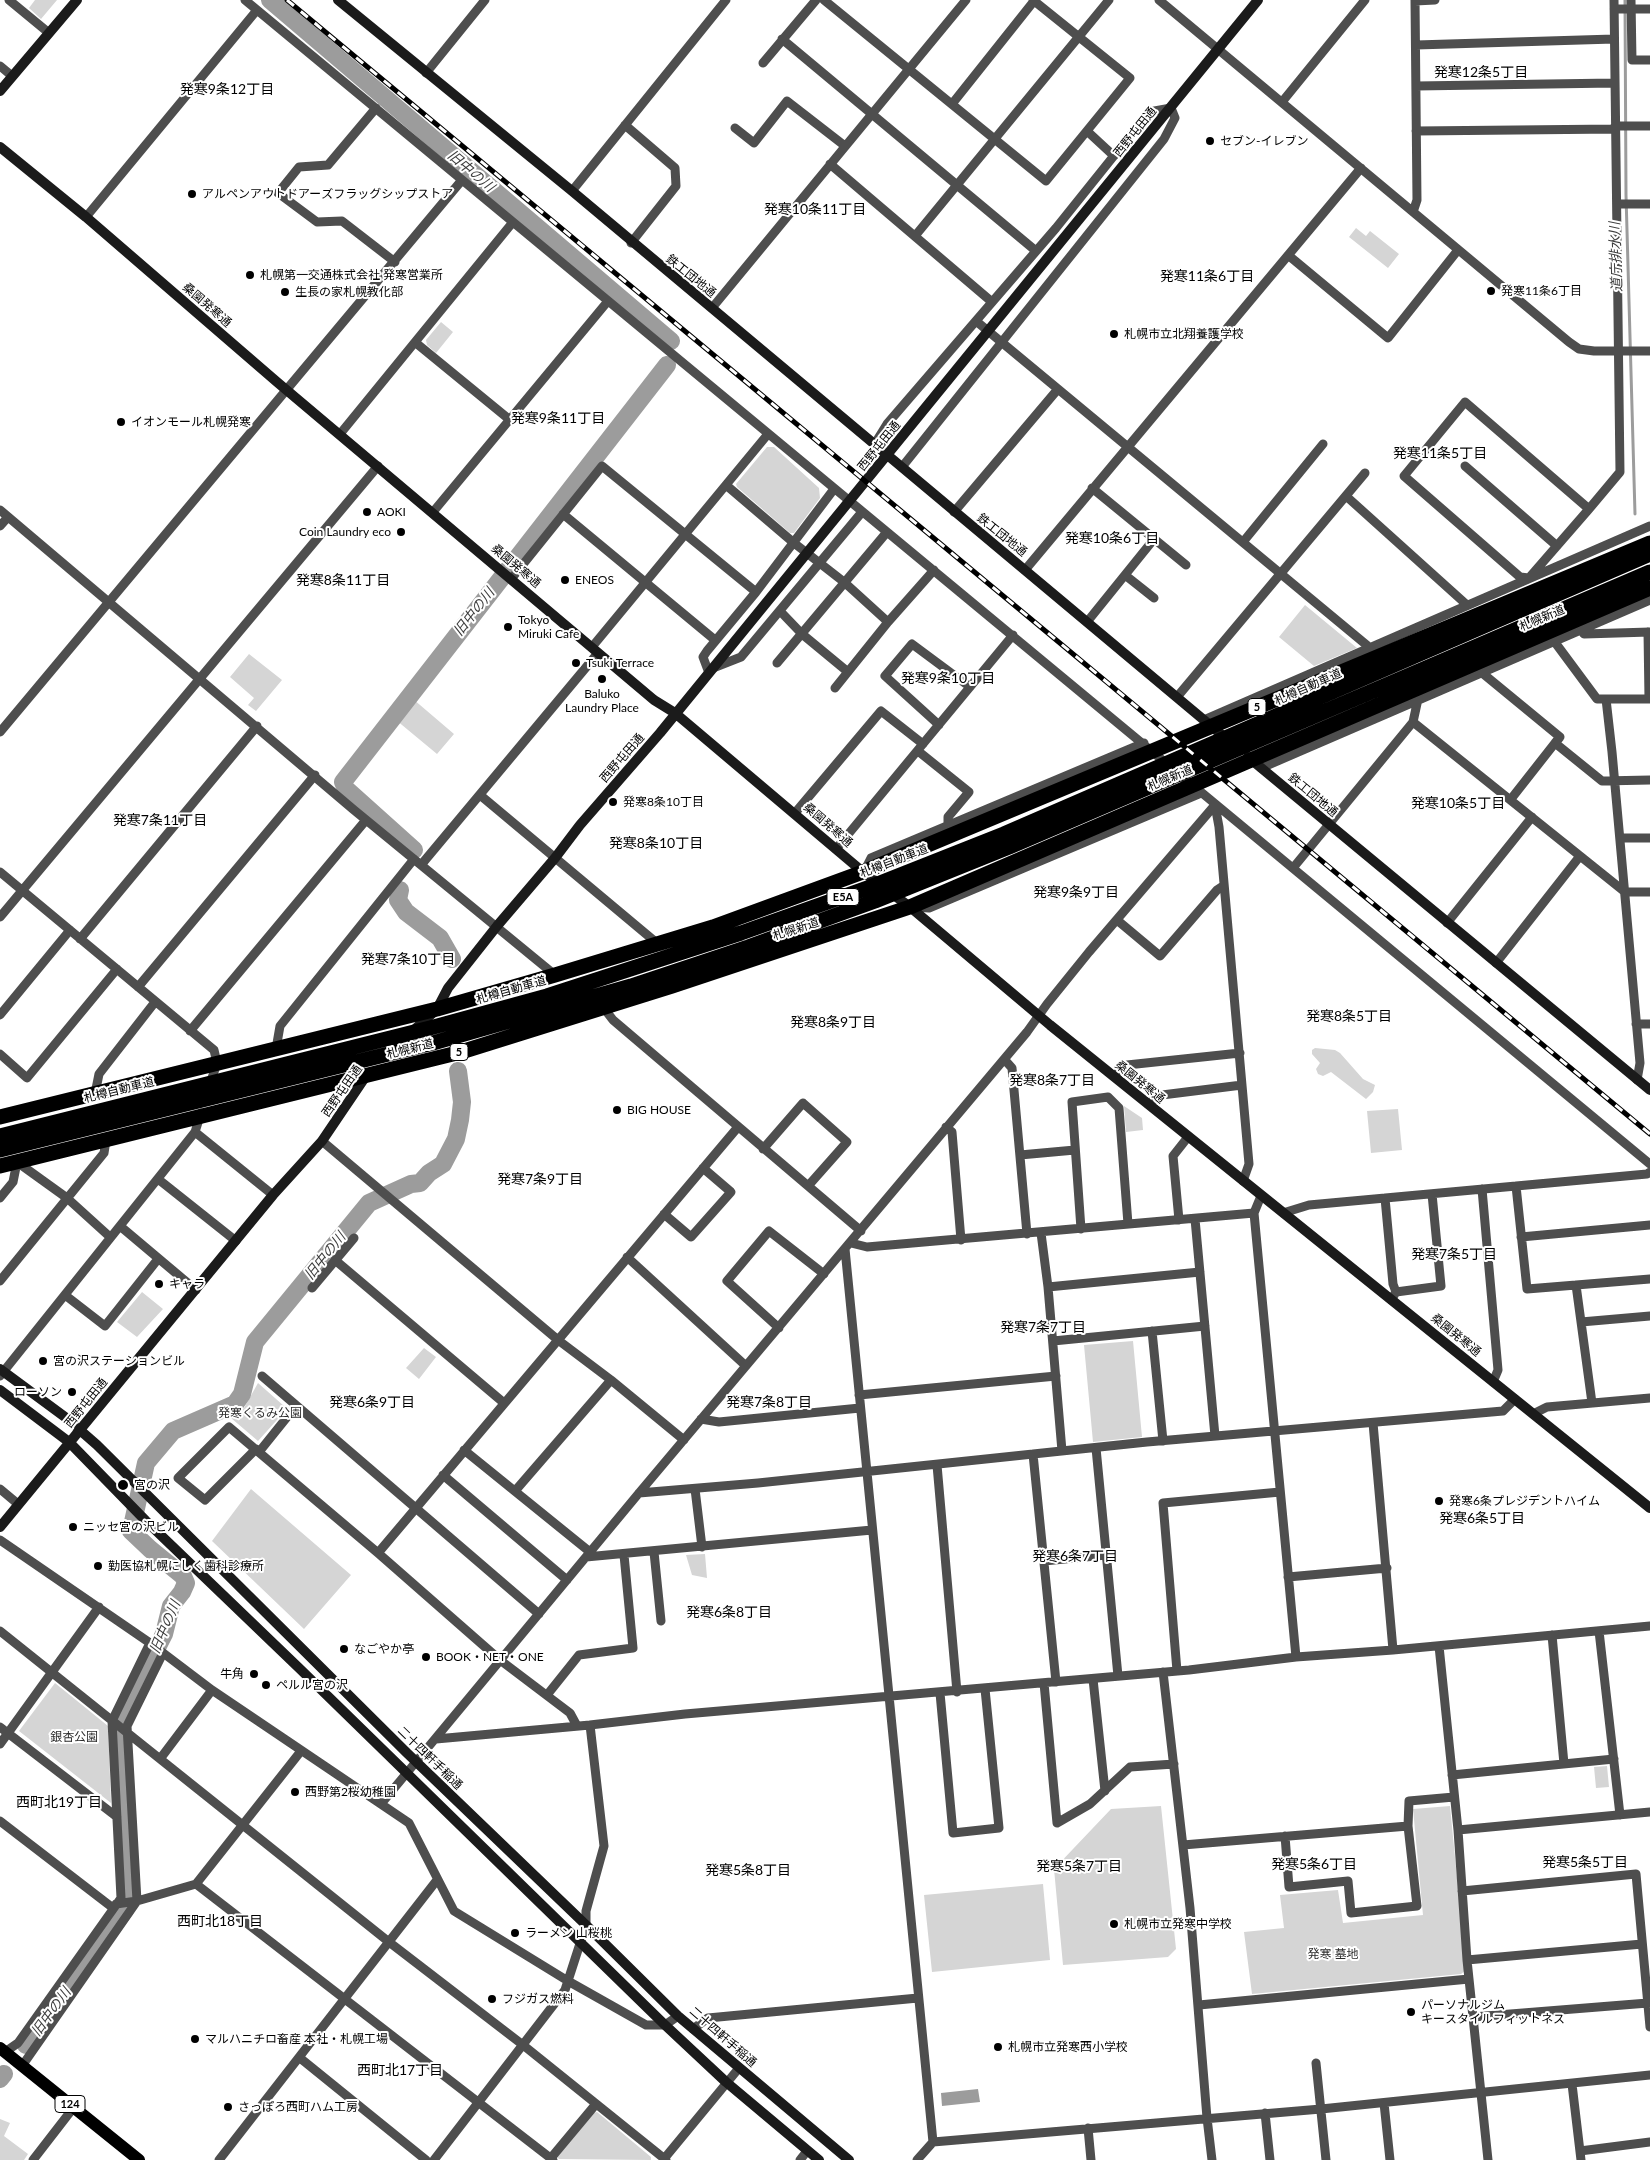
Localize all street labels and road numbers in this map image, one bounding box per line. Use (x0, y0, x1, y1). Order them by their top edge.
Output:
street label: 西野屯田通 (1111, 104, 1159, 160)
street label: 鉄工団地通 (663, 252, 719, 300)
street label: 桑園発寒通 (180, 280, 234, 330)
street label: 西野屯田通 (855, 418, 903, 474)
street label: 鉄工団地通 (974, 511, 1030, 559)
street label: 桑園発寒通 (488, 541, 544, 591)
street label: 札幌新道 (1517, 602, 1567, 634)
street label: 札樽自動車道 (1272, 666, 1344, 708)
road number: 5 (1248, 699, 1266, 716)
street label: 西野屯田通 (597, 731, 647, 785)
street label: 札幌新道 (1145, 762, 1195, 794)
street label: 鉄工団地通 (1285, 770, 1341, 820)
street label: 桑園発寒通 (801, 800, 855, 850)
street label: 札樽自動車道 (858, 841, 930, 881)
road number: E5A (827, 889, 859, 906)
street label: 札幌新道 (771, 915, 821, 943)
street label: 札樽自動車道 (474, 973, 548, 1007)
street label: 札幌新道 (385, 1036, 435, 1062)
road number: 5 (450, 1044, 468, 1060)
street label: 桑園発寒通 (1112, 1058, 1168, 1106)
street label: 西野屯田通 (319, 1062, 365, 1120)
street label: 札樽自動車道 (82, 1074, 156, 1106)
street label: 桑園発寒通 (1428, 1311, 1484, 1359)
street label: 西野屯田通 (62, 1375, 110, 1431)
street label: 二十四軒手稲通 (395, 1724, 465, 1792)
street label: 二十四軒手稲通 (687, 2004, 759, 2070)
road number: 124 (55, 2096, 85, 2112)

